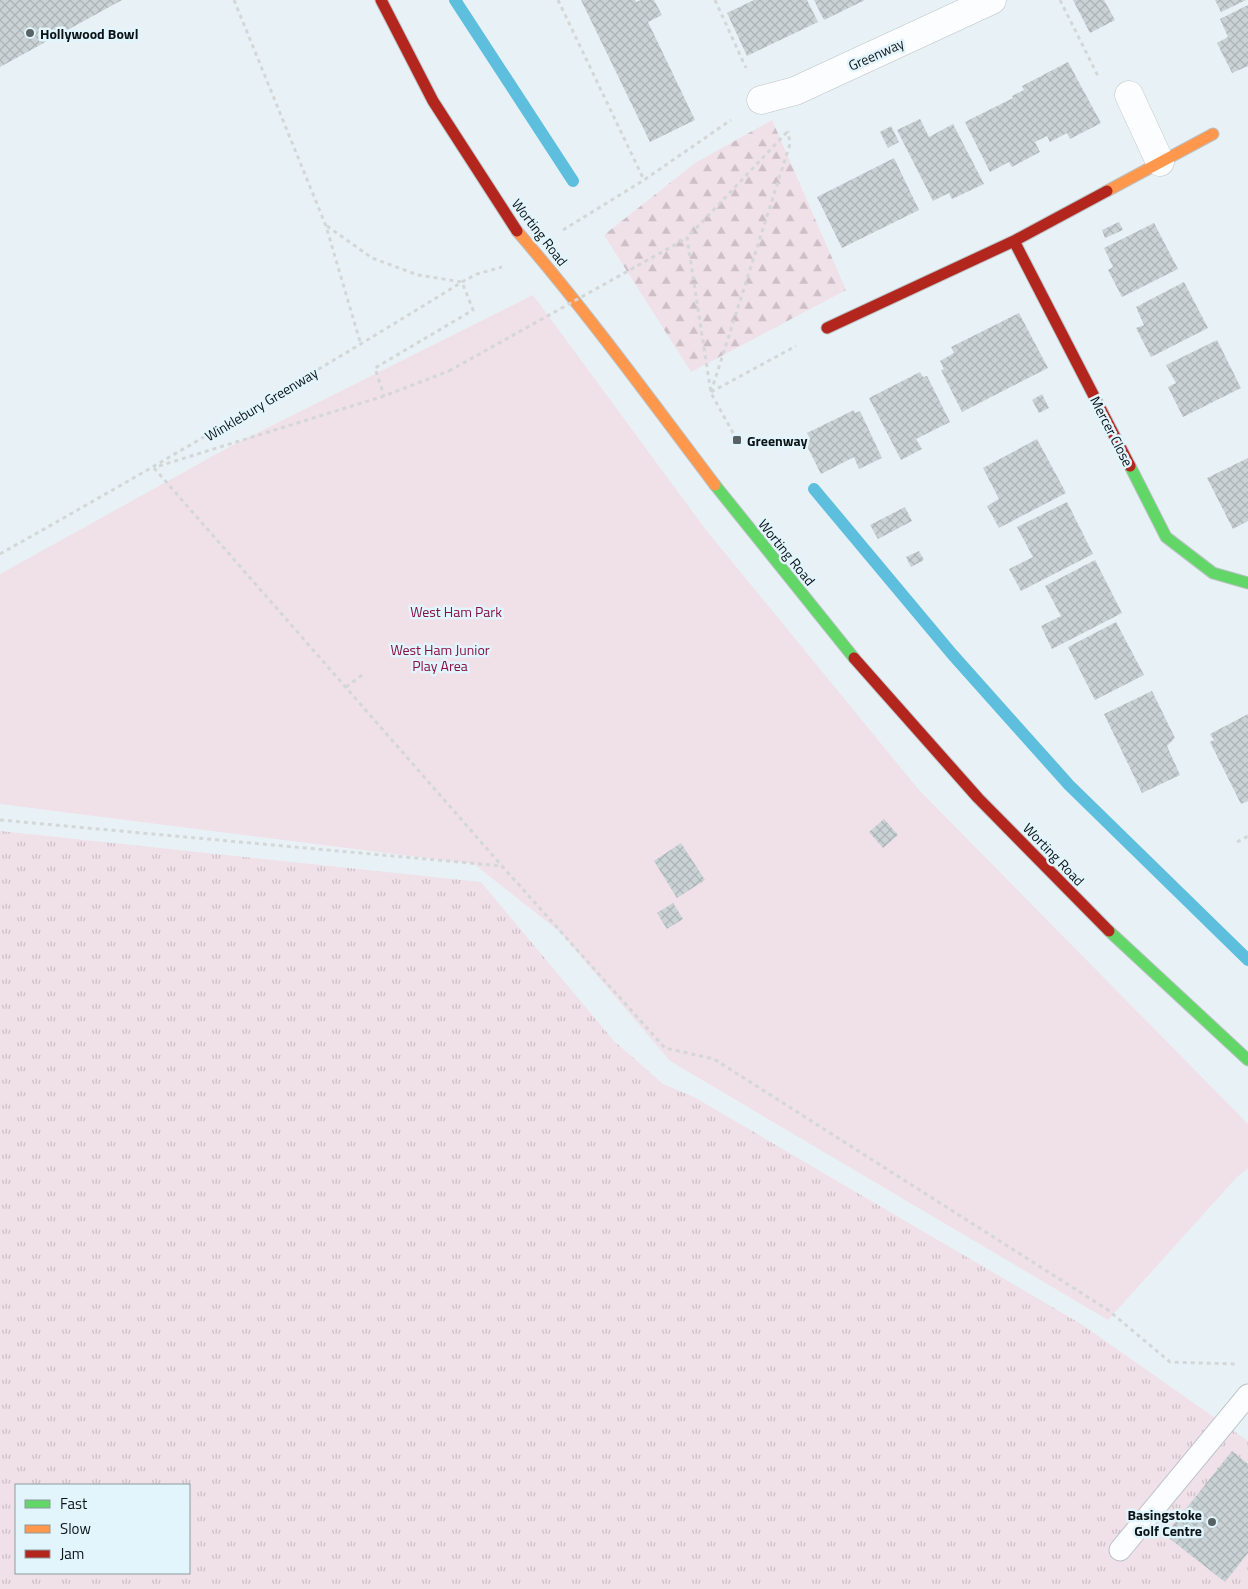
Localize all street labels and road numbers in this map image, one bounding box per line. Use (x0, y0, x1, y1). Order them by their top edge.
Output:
street label: Greenway (845, 32, 908, 76)
street label: Worting Road (507, 194, 573, 270)
street label: Winklebury Greenway (200, 362, 322, 446)
street label: Mercer Close (1085, 392, 1139, 470)
street label: Worting Road (754, 514, 820, 590)
street label: Worting Road (1019, 818, 1089, 890)

